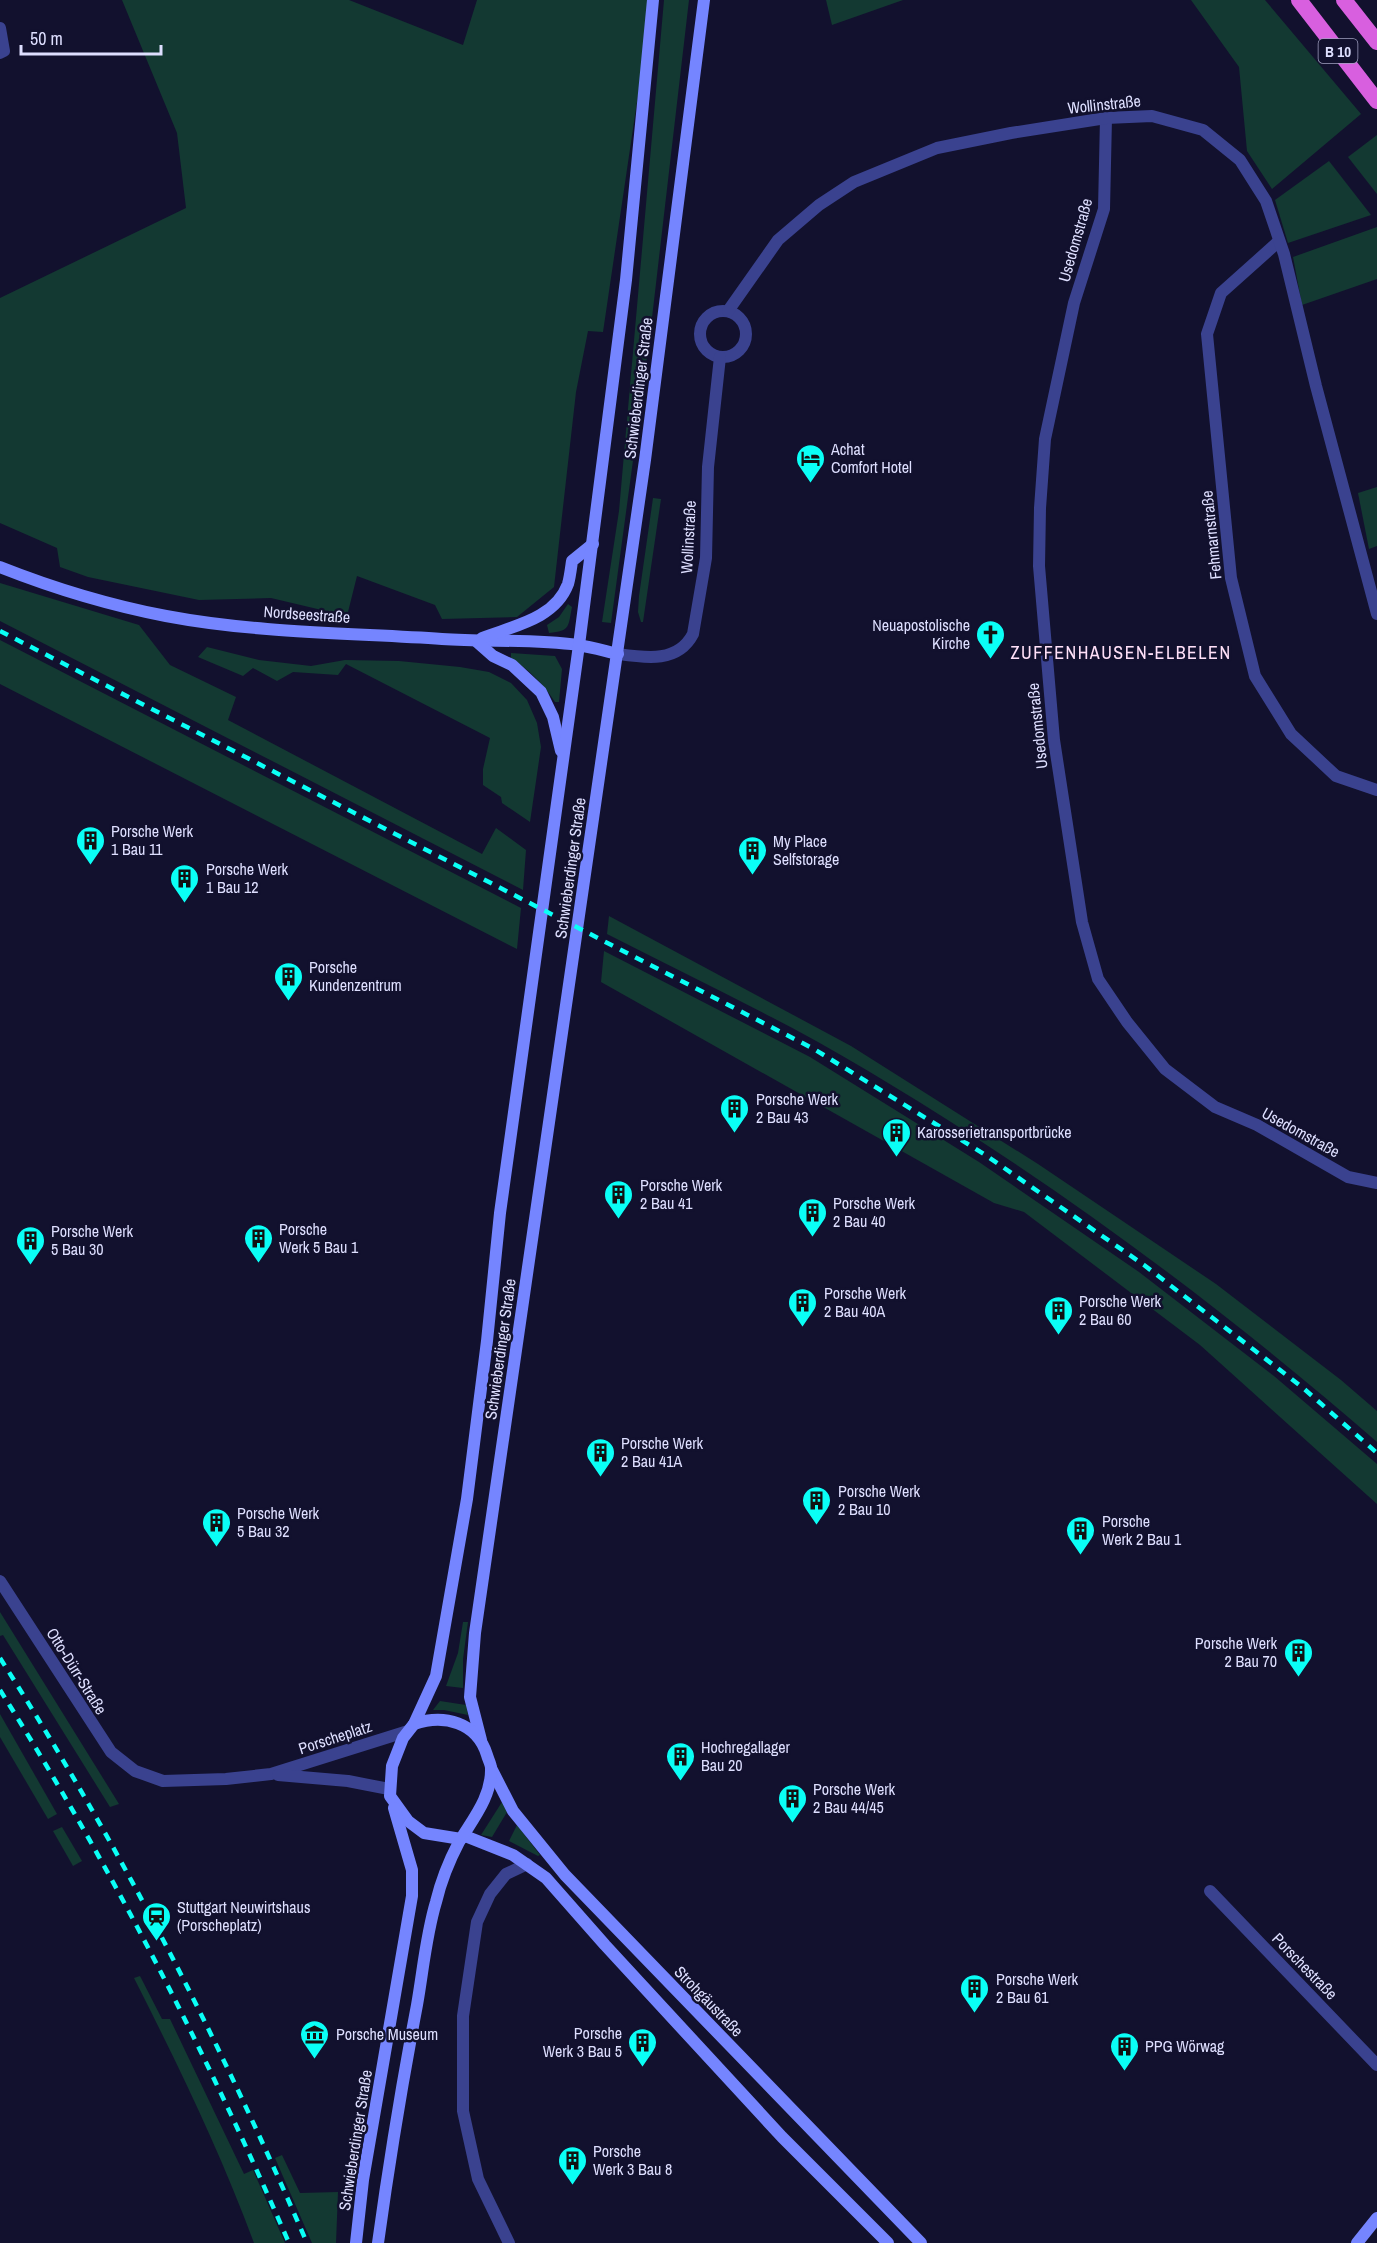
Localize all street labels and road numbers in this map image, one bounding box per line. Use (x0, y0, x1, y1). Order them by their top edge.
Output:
road number: B 10 (1318, 39, 1358, 63)
street label: Wollinstraße (1066, 89, 1142, 119)
street label: Usedomstraße (1053, 196, 1097, 284)
street label: Schwieberdinger Straße (618, 316, 658, 460)
street label: Fehmarnstraße (1195, 490, 1227, 580)
street label: Wollinstraße (675, 500, 701, 574)
street label: Nordseestraße (263, 600, 351, 628)
street label: Usedomstraße (1022, 682, 1052, 770)
street label: Schwieberdinger Straße (549, 796, 591, 940)
street label: Usedomstraße (1258, 1102, 1344, 1162)
street label: Schwieberdinger Straße (479, 1277, 521, 1421)
street label: Otto-Dürr-Straße (42, 1623, 112, 1719)
street label: Porscheplatz (296, 1715, 375, 1759)
street label: Porschestraße (1267, 1928, 1343, 2004)
street label: Strohgäustraße (670, 1961, 748, 2041)
street label: Schwieberdinger Straße (333, 2068, 377, 2212)

